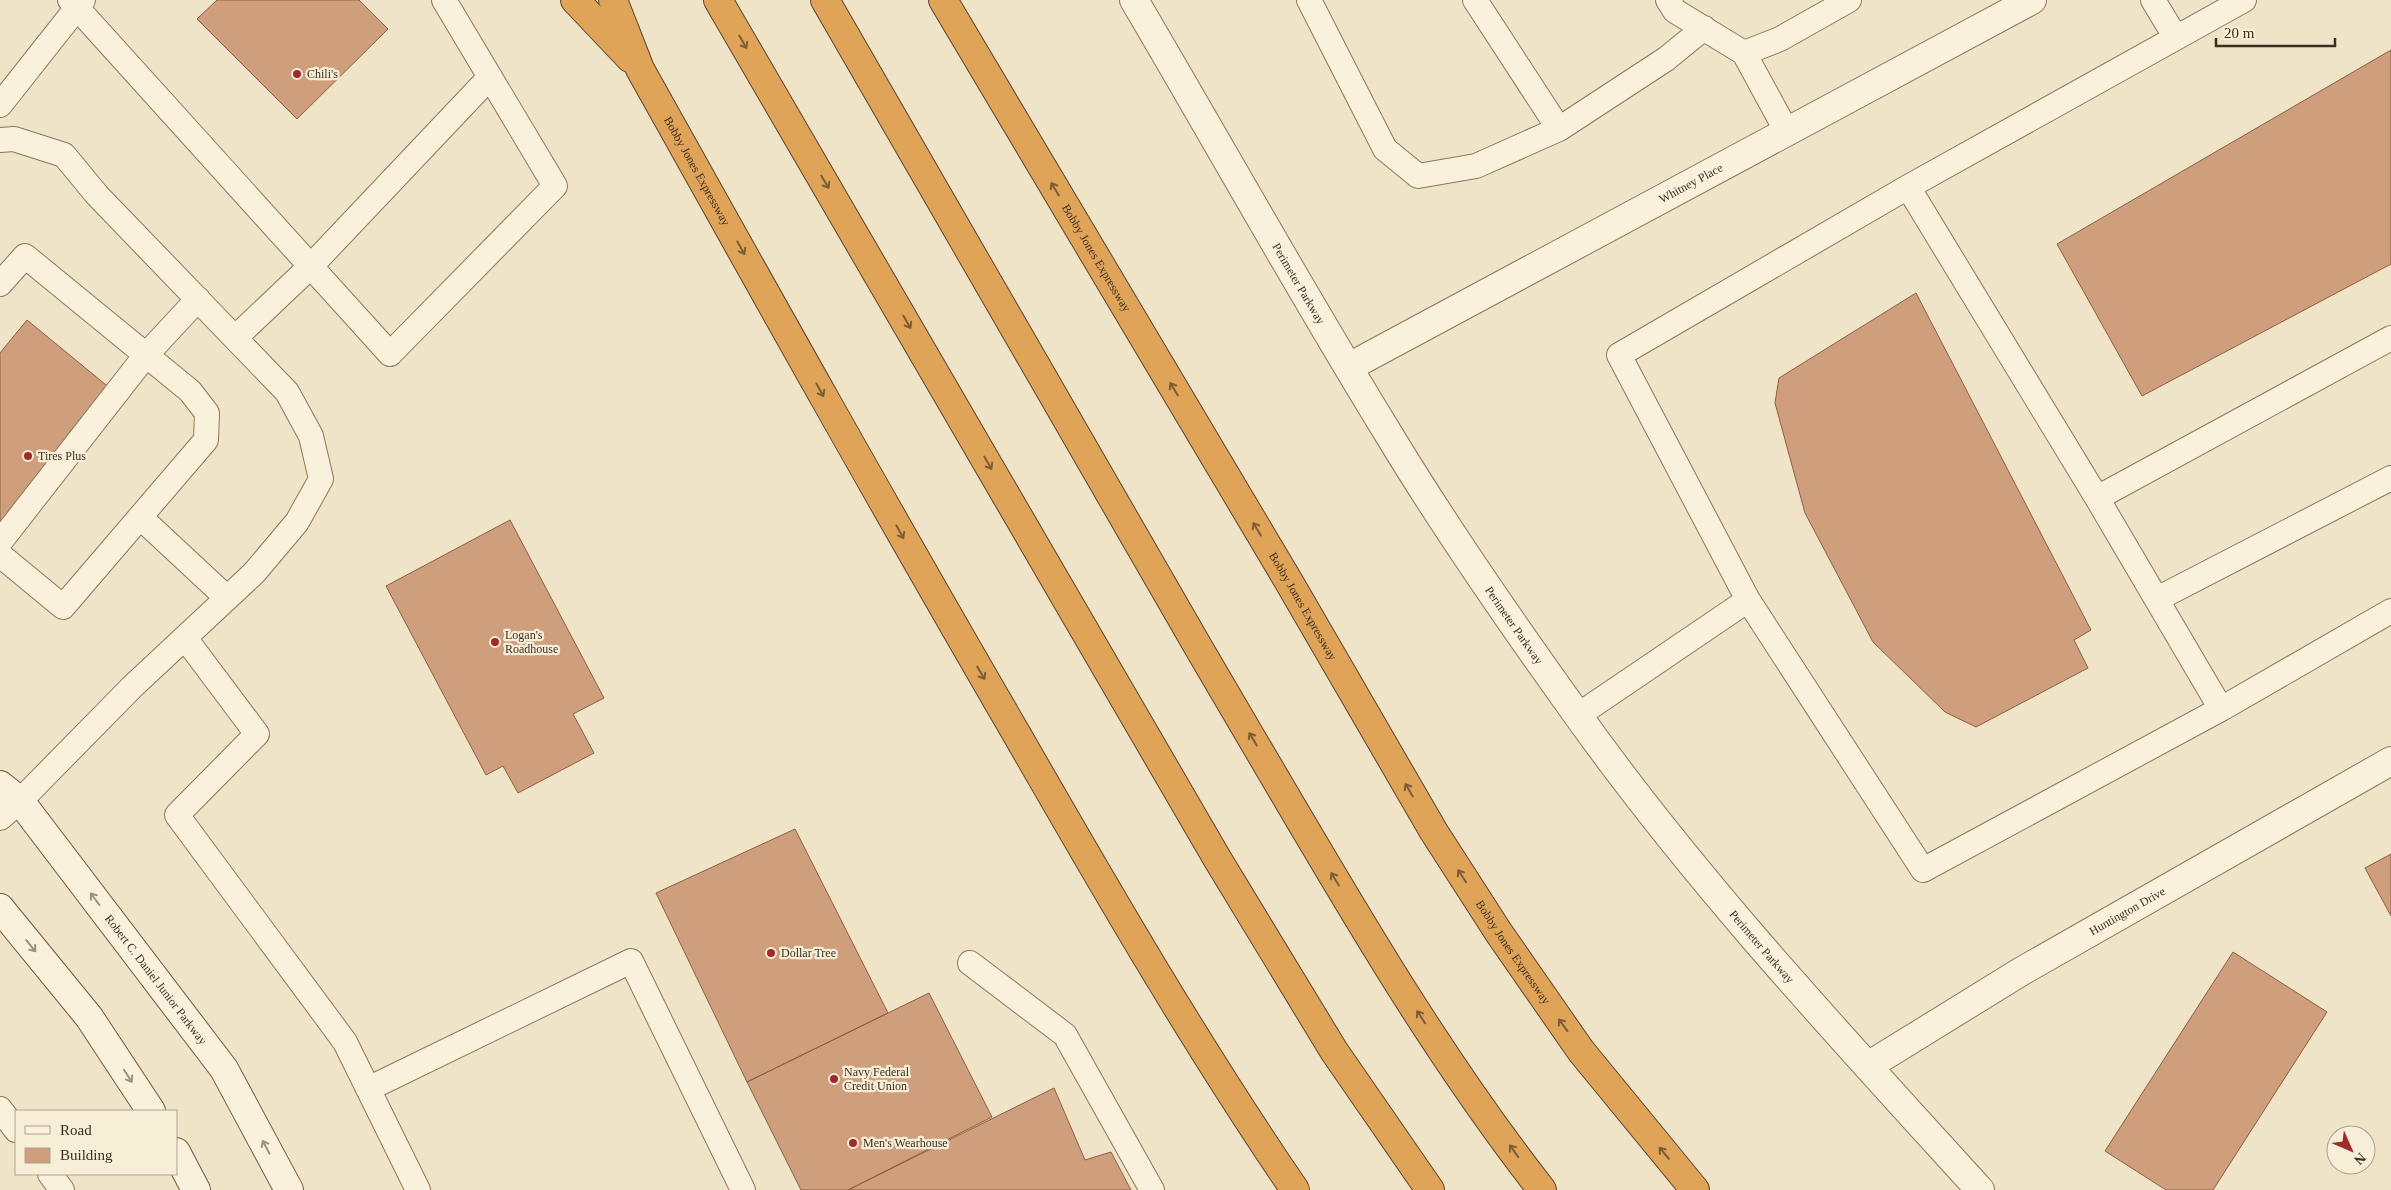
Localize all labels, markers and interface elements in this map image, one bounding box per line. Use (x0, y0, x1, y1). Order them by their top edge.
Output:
scale bar (2216, 15, 2335, 47)
text: 20 m (2224, 25, 2255, 41)
one-way arrow (738, 35, 748, 49)
place label: Chili's (307, 67, 338, 81)
marker: Chili's (291, 68, 303, 80)
street label: Bobby Jones Expressway (661, 114, 733, 228)
street label: Whitney Place (1656, 161, 1725, 206)
one-way arrow (820, 175, 830, 190)
one-way arrow (1050, 183, 1060, 197)
street label: Bobby Jones Expressway (1059, 202, 1134, 314)
one-way arrow (736, 241, 746, 255)
street label: Perimeter Parkway (1269, 241, 1328, 327)
one-way arrow (903, 315, 913, 329)
one-way arrow (816, 382, 826, 397)
one-way arrow (1169, 382, 1179, 396)
place label: Tires Plus (38, 449, 86, 463)
marker: Tires Plus (22, 450, 34, 462)
one-way arrow (984, 456, 994, 470)
one-way arrow (1252, 522, 1262, 536)
one-way arrow (895, 524, 905, 539)
street label: Bobby Jones Expressway (1266, 550, 1340, 663)
street label: Perimeter Parkway (1482, 584, 1546, 667)
place label: Logan's Roadhouse (505, 628, 558, 656)
marker: Logan's Roadhouse (489, 636, 501, 648)
one-way arrow (976, 665, 986, 679)
one-way arrow (1247, 733, 1257, 747)
one-way arrow (1404, 784, 1414, 798)
one-way arrow (1457, 870, 1467, 884)
one-way arrow (1330, 873, 1340, 887)
street label: Huntington Drive (2087, 884, 2168, 938)
one-way arrow (89, 893, 100, 906)
street label: Bobby Jones Expressway (1473, 898, 1553, 1007)
street label: Perimeter Parkway (1726, 907, 1797, 986)
street label: Robert C. Daniel Junior Parkway (102, 912, 210, 1047)
one-way arrow (25, 939, 36, 952)
place label: Dollar Tree (781, 946, 836, 960)
marker: Dollar Tree (765, 947, 777, 959)
one-way arrow (1416, 1010, 1427, 1024)
one-way arrow (1558, 1019, 1568, 1033)
place label: Navy Federal Credit Union (844, 1065, 910, 1093)
one-way arrow (122, 1069, 133, 1083)
marker: Navy Federal Credit Union (828, 1073, 840, 1085)
legend (15, 1110, 178, 1175)
text: Road (60, 1122, 92, 1138)
north arrow (2326, 1125, 2376, 1175)
place label: Men's Wearhouse (863, 1136, 948, 1150)
marker: Men's Wearhouse (847, 1137, 859, 1149)
one-way arrow (261, 1140, 270, 1155)
one-way arrow (1509, 1144, 1519, 1158)
one-way arrow (1658, 1146, 1669, 1159)
text: Building (60, 1147, 113, 1163)
text: N (2351, 1150, 2369, 1168)

